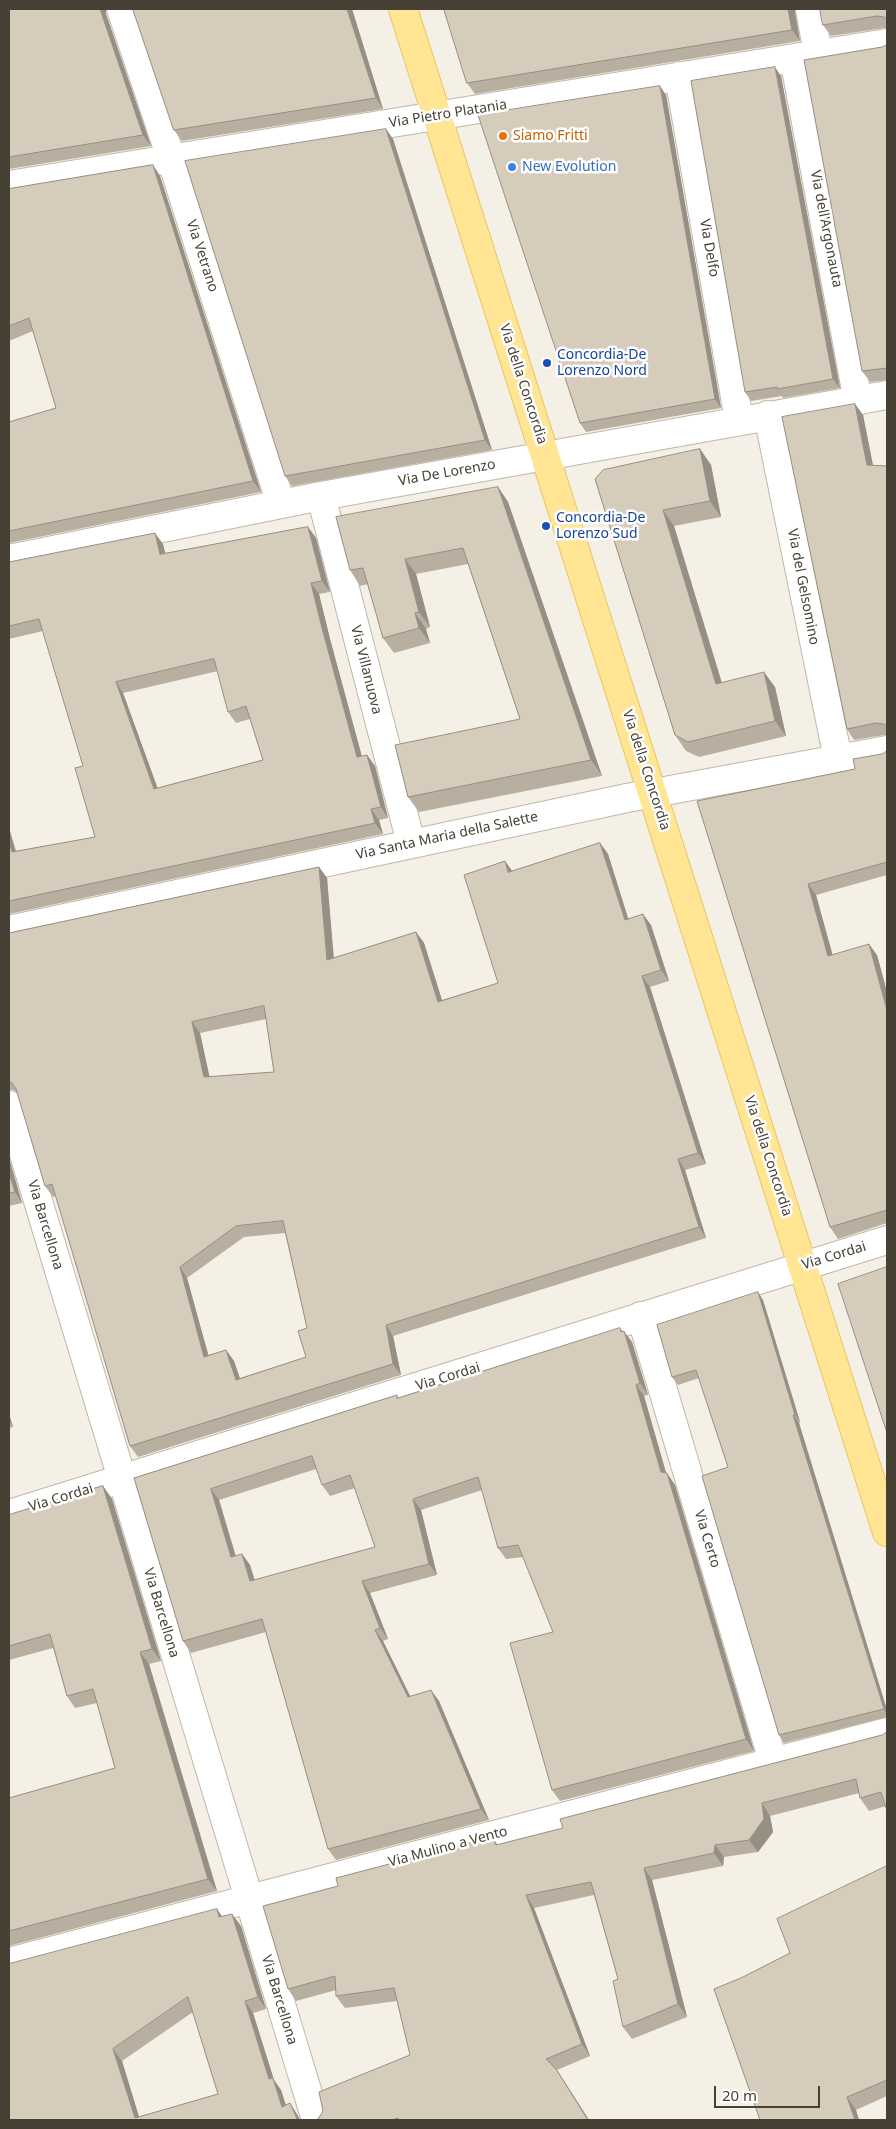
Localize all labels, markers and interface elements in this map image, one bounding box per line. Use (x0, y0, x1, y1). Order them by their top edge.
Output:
street label: Via Pietro Platania (388, 96, 508, 132)
place label: Siamo Fritti (513, 128, 588, 144)
marker: Siamo Fritti (497, 130, 509, 142)
place label: New Evolution (522, 159, 616, 175)
marker: New Evolution (506, 161, 518, 173)
street label: Via dell'Argonauta (806, 169, 846, 289)
street label: Via Vetrano (182, 218, 222, 294)
street label: Via Delfo (696, 218, 722, 278)
street label: Via della Concordia (496, 322, 550, 446)
place label: Concordia-De Lorenzo Nord (557, 347, 647, 380)
marker: Concordia-De Lorenzo Nord (541, 357, 553, 369)
street label: Via De Lorenzo (397, 456, 497, 490)
place label: Concordia-De Lorenzo Sud (556, 510, 645, 542)
marker: Concordia-De Lorenzo Sud (540, 520, 552, 532)
street label: Via del Gelsomino (784, 527, 822, 647)
street label: Via Villanuova (347, 624, 385, 716)
street label: Via della Concordia (619, 708, 673, 832)
street label: Via Santa Maria della Salette (354, 808, 540, 864)
street label: Via della Concordia (741, 1094, 795, 1218)
street label: Via Barcellona (23, 1178, 67, 1272)
street label: Via Cordai (800, 1238, 868, 1274)
street label: Via Cordai (414, 1359, 482, 1395)
street label: Via Cordai (27, 1480, 95, 1516)
street label: Via Certo (690, 1508, 724, 1570)
street label: Via Barcellona (139, 1566, 183, 1660)
street label: Via Mulino a Vento (387, 1823, 509, 1871)
street label: Via Barcellona (257, 1953, 301, 2047)
scale bar (716, 2076, 822, 2108)
text: 20 m (722, 2085, 757, 2105)

